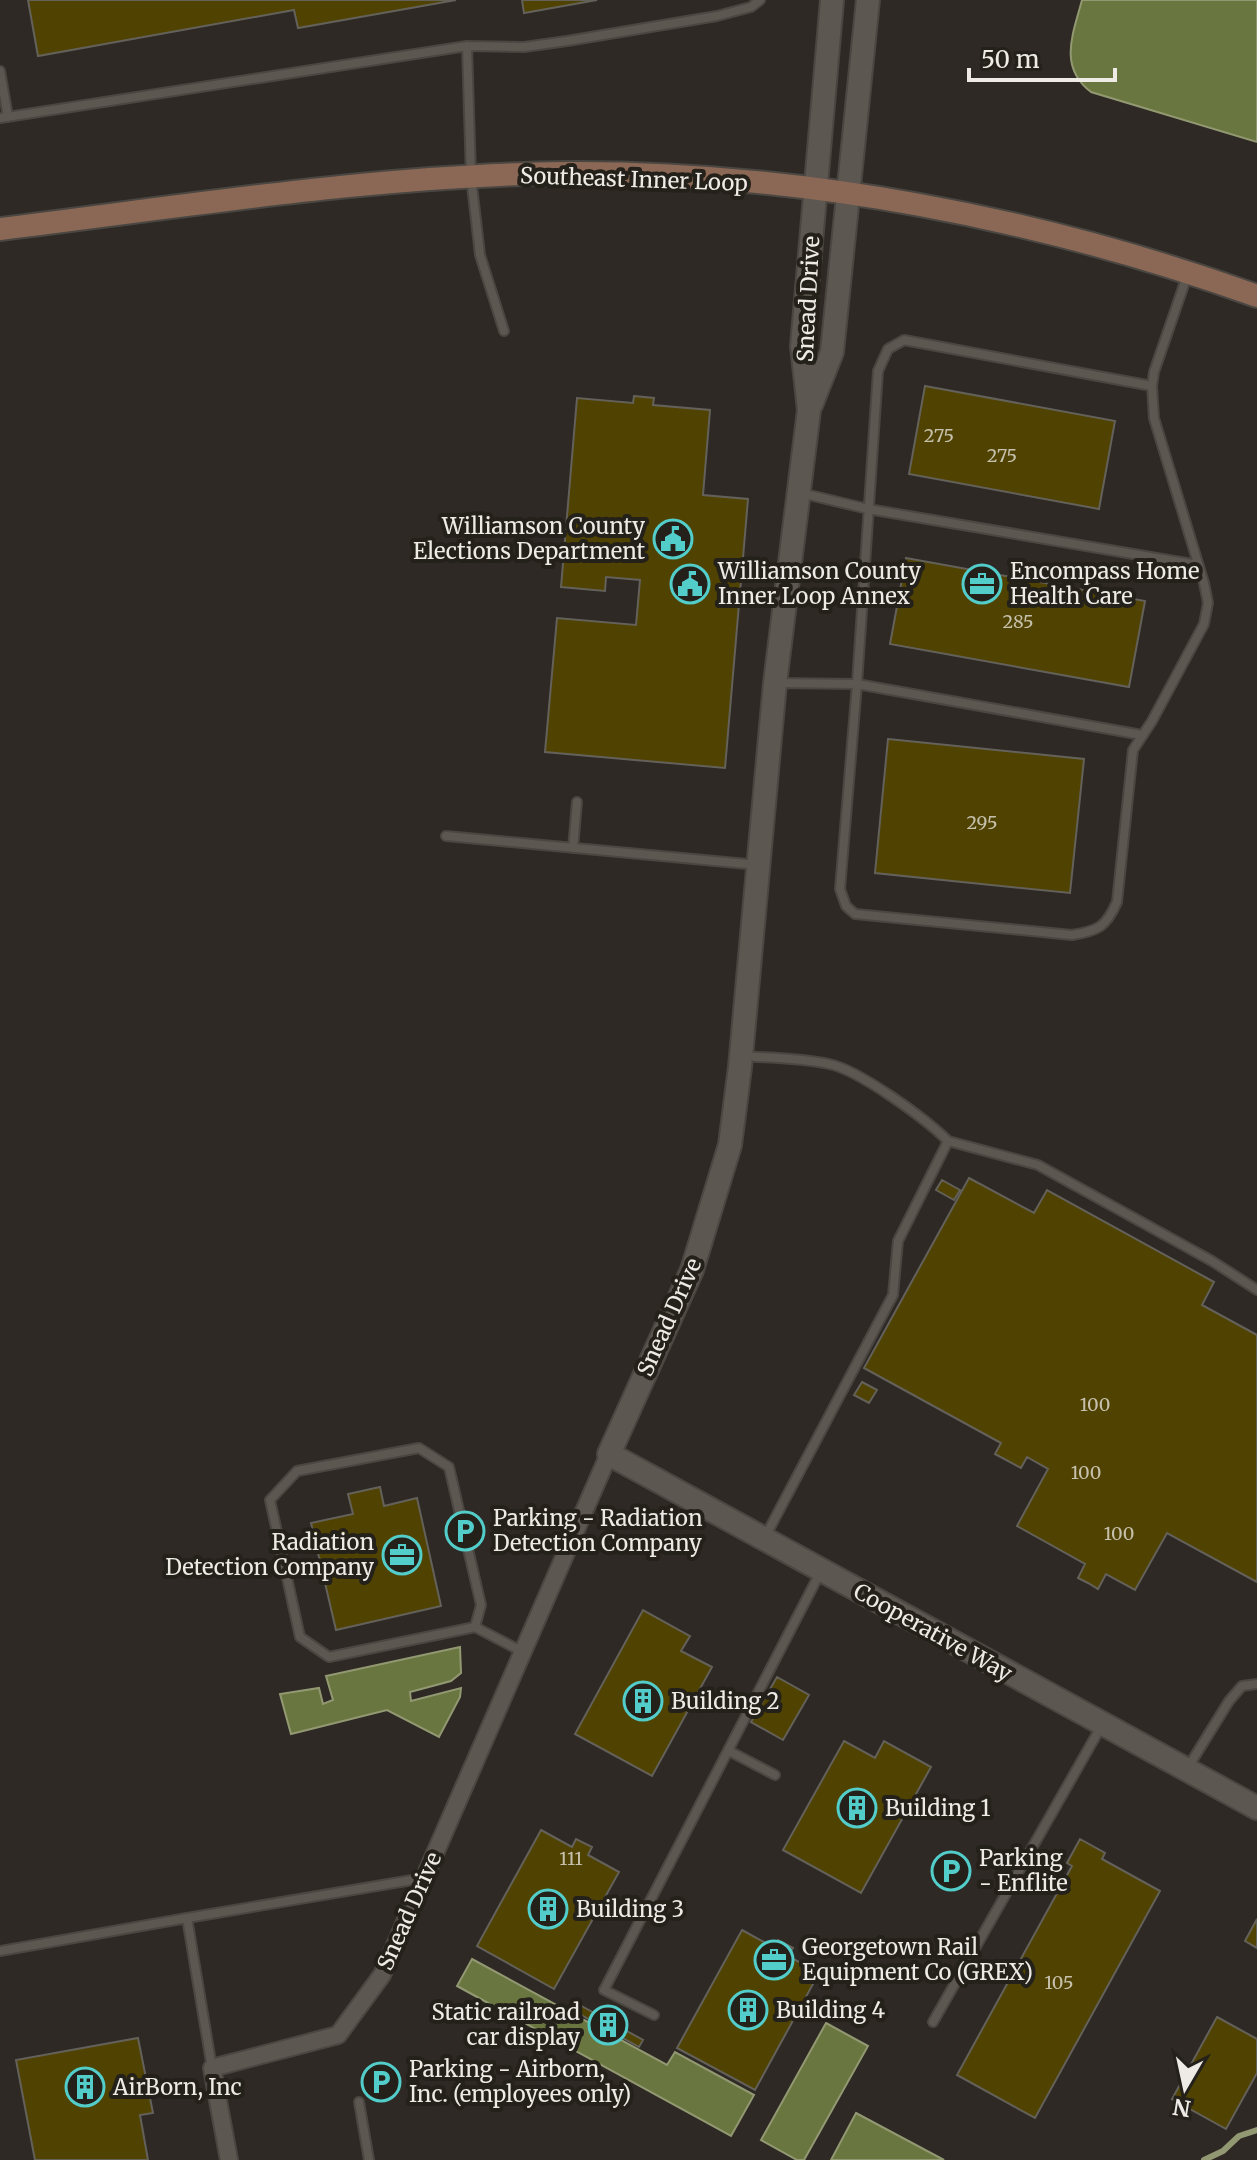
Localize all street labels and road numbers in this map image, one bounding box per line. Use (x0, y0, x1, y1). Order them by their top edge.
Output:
street label: Southeast Inner Loop (520, 161, 748, 197)
street label: Snead Drive (791, 235, 825, 363)
street label: Snead Drive (631, 1254, 707, 1380)
street label: Cooperative Way (849, 1577, 1017, 1687)
street label: Snead Drive (371, 1848, 447, 1974)

